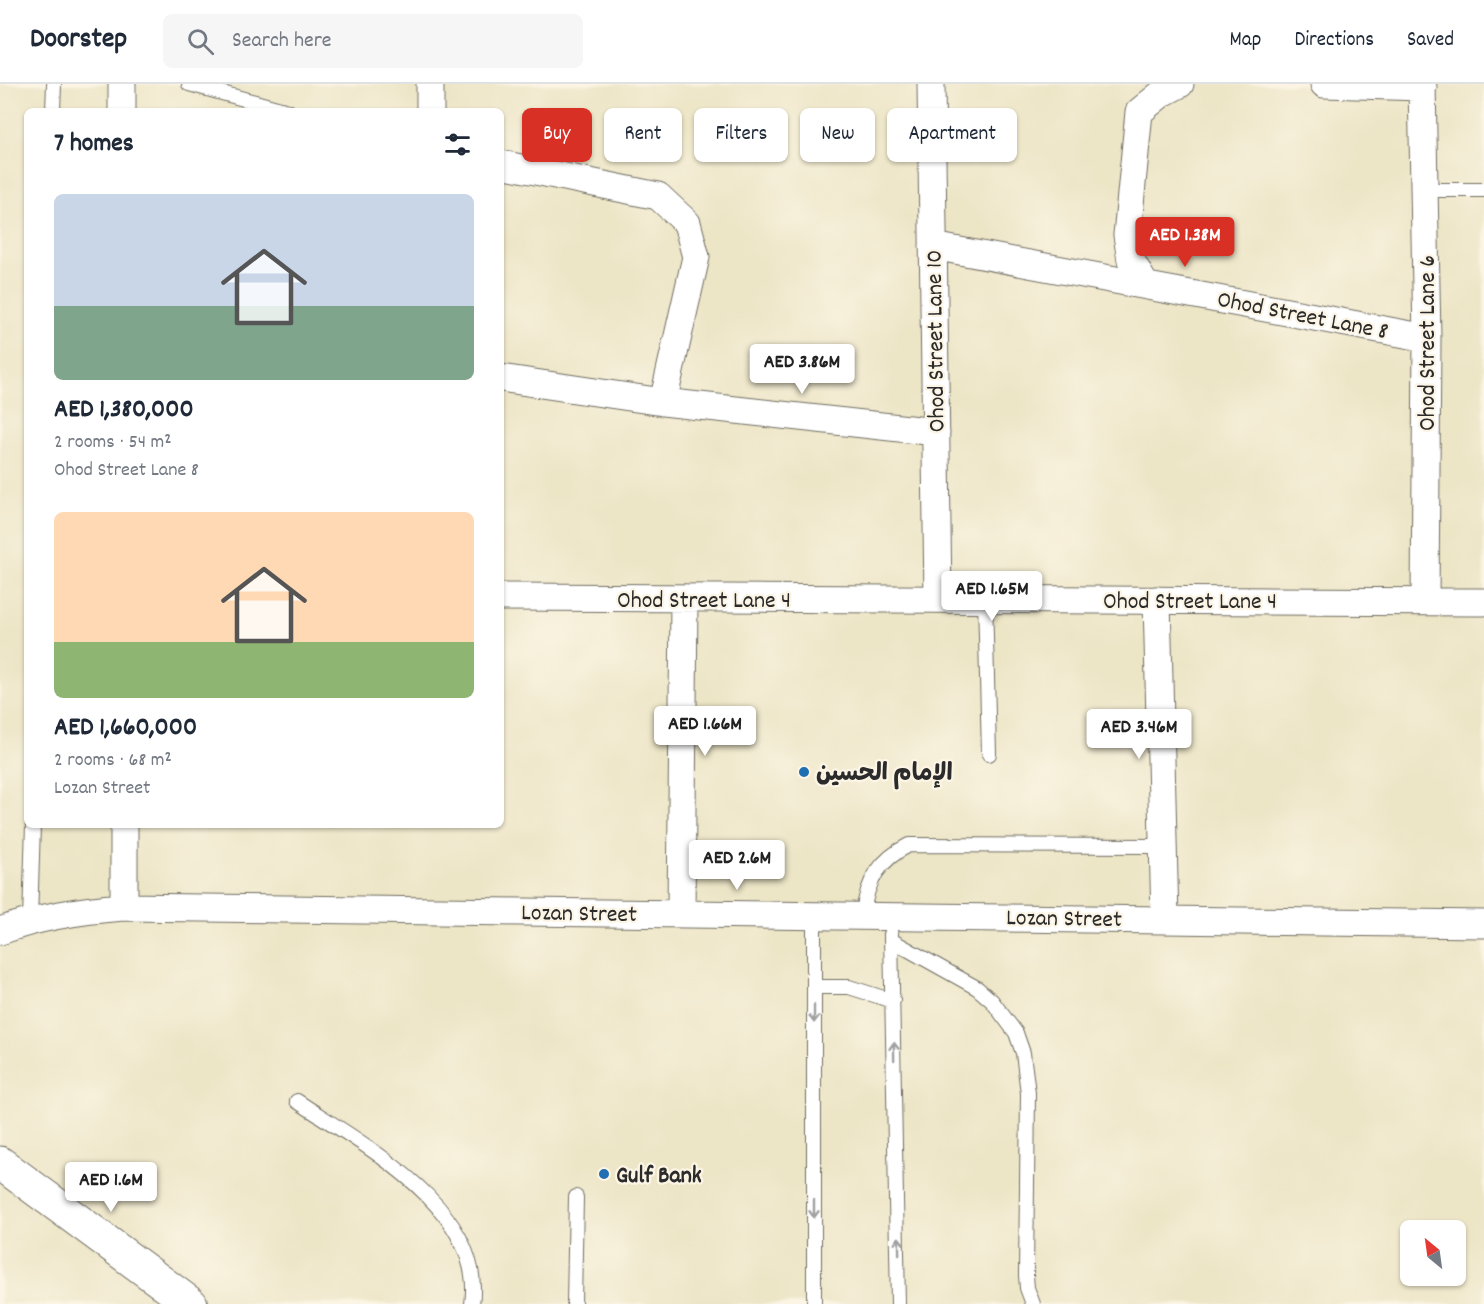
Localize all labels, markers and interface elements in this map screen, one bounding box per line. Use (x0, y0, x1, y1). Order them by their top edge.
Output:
search box (163, 14, 583, 68)
text: Doorstep (30, 21, 127, 61)
icon: search (184, 25, 217, 58)
text: Search here (232, 26, 332, 57)
text: Map (1230, 26, 1261, 56)
text: Directions (1294, 26, 1374, 56)
text: Saved (1407, 26, 1454, 56)
chip: Buy (522, 108, 592, 162)
chip: Rent (604, 108, 682, 162)
chip: Filters (694, 108, 788, 162)
chip: New (800, 108, 875, 162)
chip: Apartment (887, 108, 1017, 162)
text: 7 homes (54, 126, 134, 163)
icon: filters (441, 128, 474, 161)
pin: AED 1.38M (1116, 217, 1254, 268)
text: AED 1.38M (1149, 222, 1221, 250)
icon: home (210, 233, 318, 341)
street label: Ohod Street Lane 10 (918, 249, 956, 433)
street label: Ohod Street Lane 6 (1412, 255, 1446, 431)
street label: Ohod Street Lane 8 (1214, 284, 1391, 350)
pin: AED 3.86M (733, 344, 871, 395)
text: AED 3.86M (764, 349, 840, 377)
text: AED 1,380,000 (54, 392, 194, 429)
text: 2 rooms · 54 m² (54, 429, 172, 457)
text: Ohod Street Lane 8 (54, 457, 199, 485)
icon: home (210, 551, 318, 659)
pin: AED 1.65M (923, 571, 1061, 622)
text: AED 1.65M (955, 576, 1029, 604)
street label: Ohod Street Lane 4 (617, 585, 791, 619)
street label: Ohod Street Lane 4 (1103, 586, 1277, 620)
pin: AED 1.66M (636, 706, 774, 757)
pin: AED 3.46M (1070, 709, 1208, 760)
text: AED 1,660,000 (54, 710, 197, 747)
text: AED 1.66M (668, 711, 742, 739)
text: AED 3.46M (1101, 714, 1177, 742)
text: 2 rooms · 68 m² (54, 747, 172, 775)
place label: الإمام الحسين (816, 758, 953, 792)
marker: الإمام الحسين (797, 765, 811, 779)
text: Lozan Street (54, 775, 150, 803)
pin: AED 2.6M (675, 840, 799, 891)
text: AED 2.6M (703, 845, 771, 873)
street label: Lozan Street (521, 897, 637, 933)
street label: Lozan Street (1006, 902, 1122, 938)
one-way arrow (808, 1004, 820, 1024)
one-way arrow (888, 1041, 900, 1061)
place label: Gulf Bank (616, 1160, 702, 1194)
pin: AED 1.6M (49, 1162, 173, 1213)
text: AED 1.6M (79, 1167, 143, 1195)
marker: Gulf Bank (597, 1167, 611, 1181)
one-way arrow (808, 1199, 820, 1219)
north arrow (1400, 1220, 1466, 1286)
map controls (1400, 1220, 1466, 1286)
one-way arrow (893, 1236, 905, 1256)

